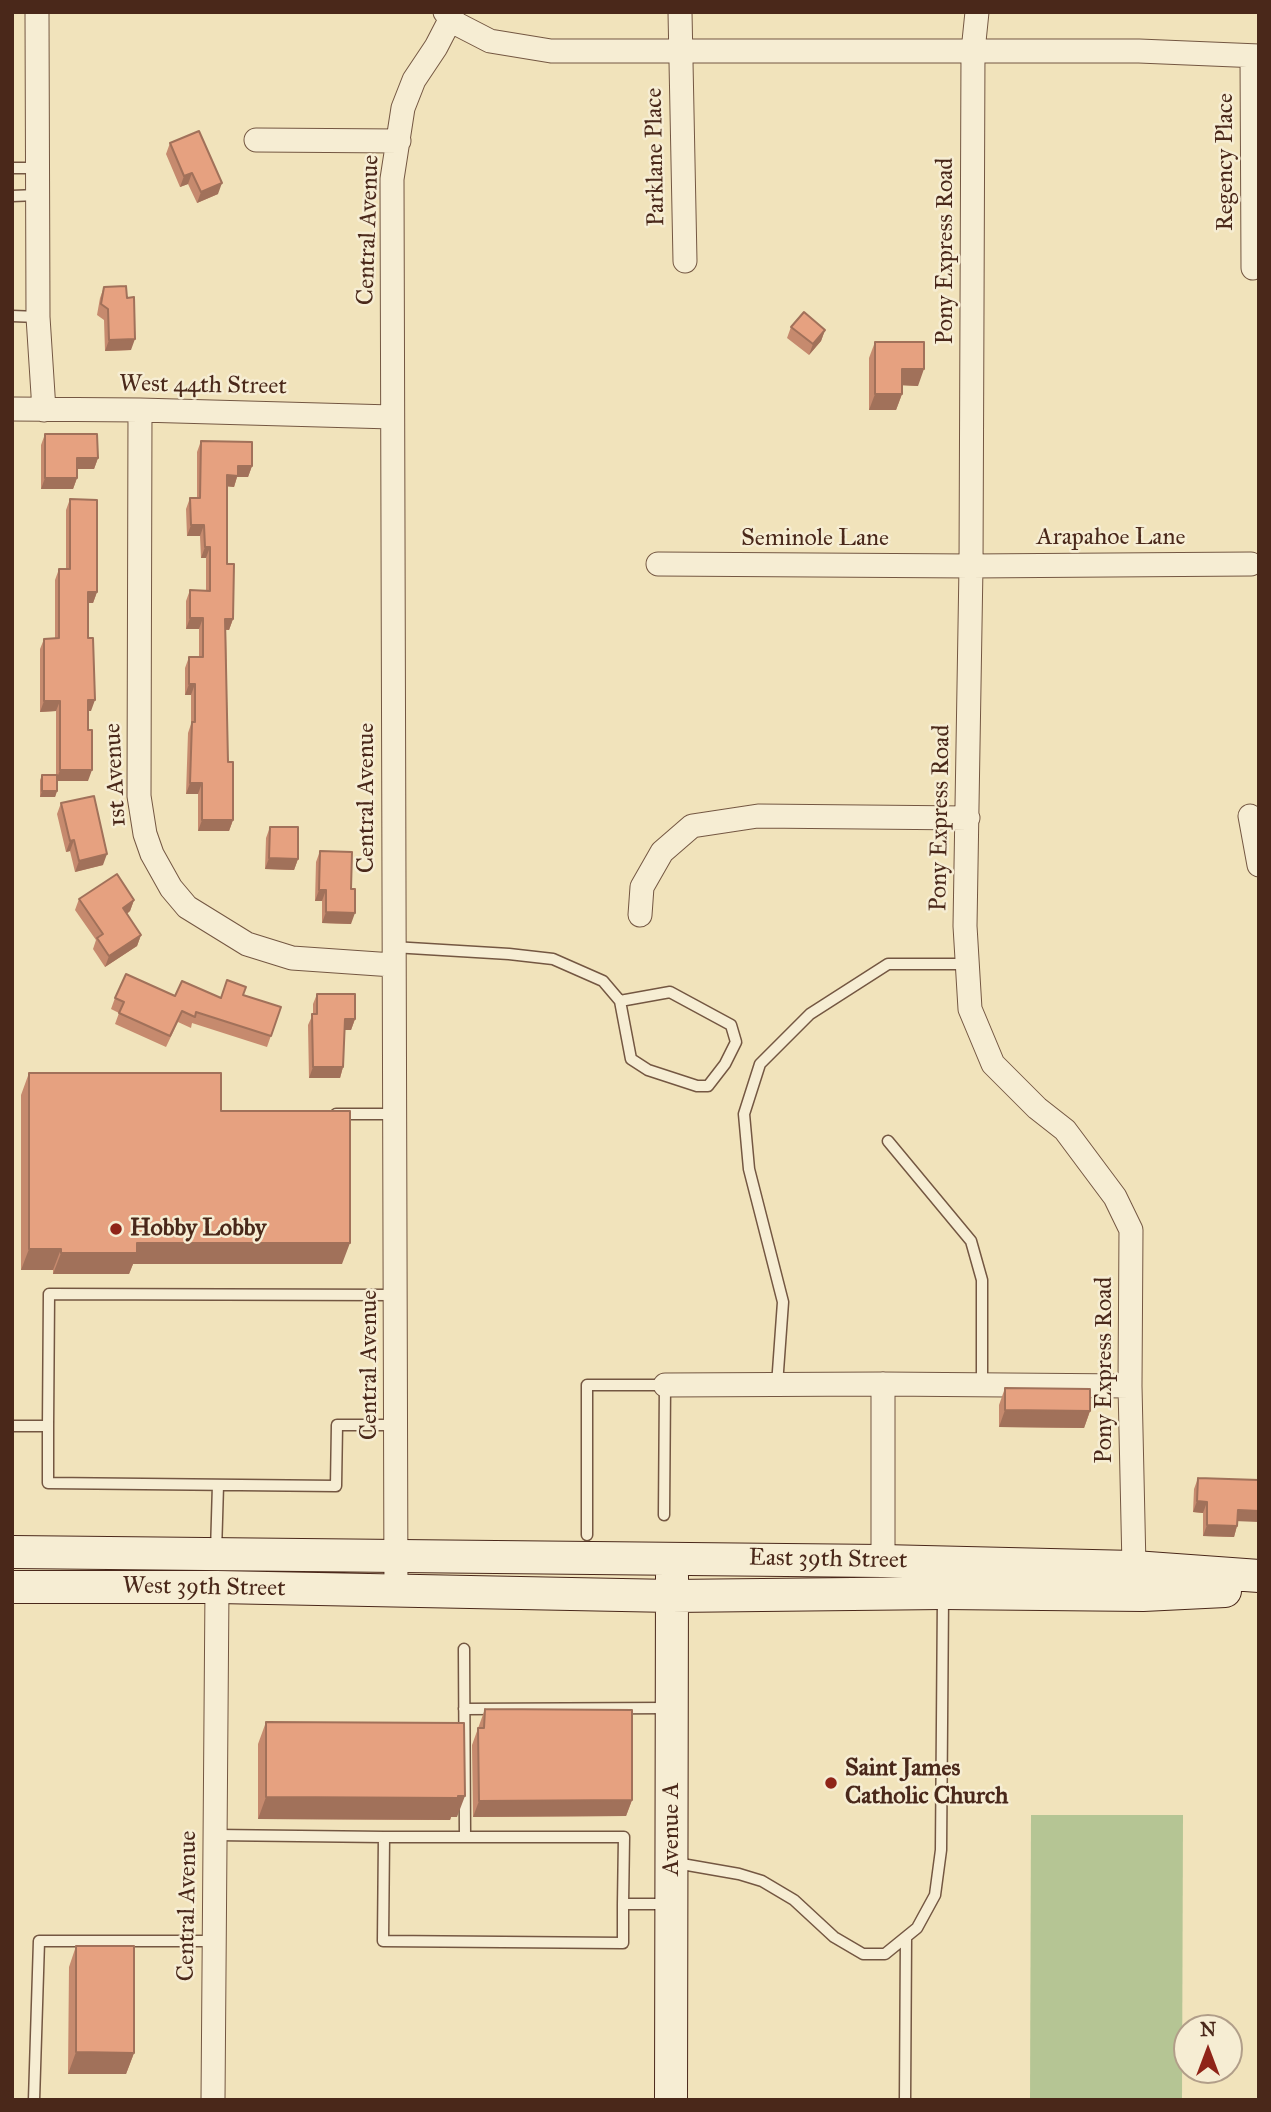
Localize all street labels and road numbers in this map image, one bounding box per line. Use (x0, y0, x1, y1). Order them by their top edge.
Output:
street label: Parklane Place (640, 87, 672, 227)
street label: Regency Place (1212, 93, 1240, 231)
street label: Central Avenue (352, 154, 386, 306)
street label: Pony Express Road (932, 158, 960, 344)
street label: West 44th Street (119, 370, 287, 402)
street label: Arapahoe Lane (1037, 524, 1185, 552)
street label: Seminole Lane (741, 525, 889, 553)
street label: 1st Avenue (99, 722, 133, 828)
street label: Central Avenue (353, 723, 381, 873)
street label: Pony Express Road (925, 724, 957, 912)
street label: Pony Express Road (1091, 1277, 1119, 1463)
street label: Central Avenue (356, 1290, 384, 1440)
street label: East 39th Street (748, 1544, 908, 1576)
street label: West 39th Street (122, 1572, 286, 1604)
street label: Avenue A (658, 1782, 686, 1876)
street label: Central Avenue (172, 1830, 204, 1982)

